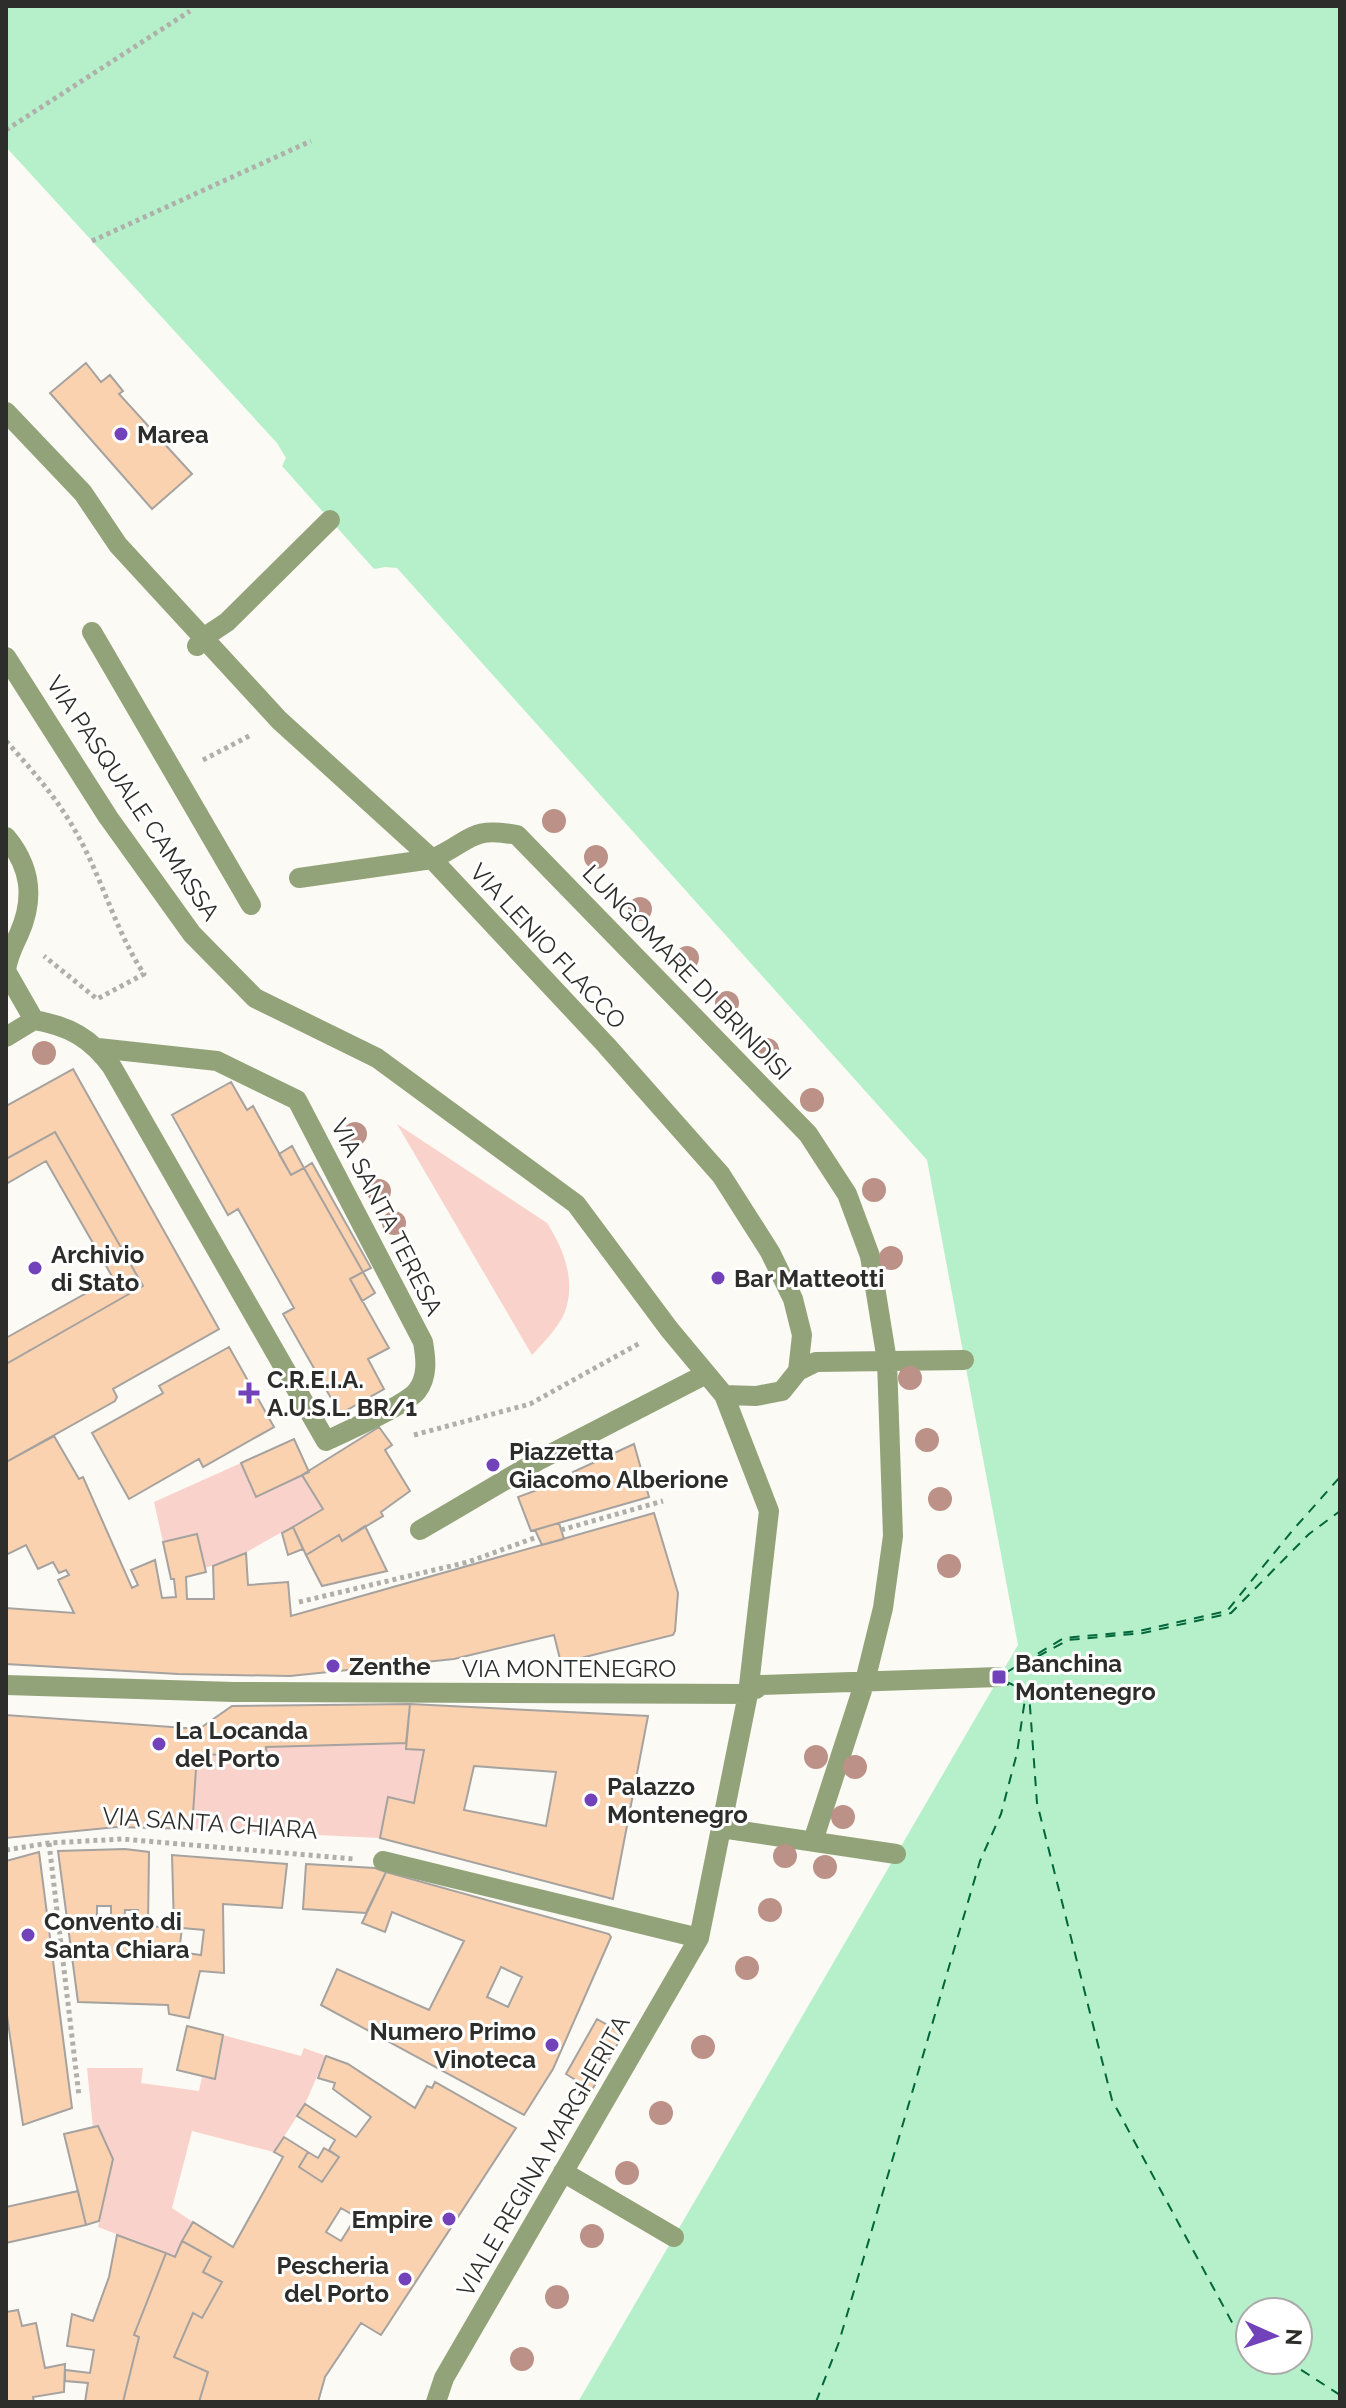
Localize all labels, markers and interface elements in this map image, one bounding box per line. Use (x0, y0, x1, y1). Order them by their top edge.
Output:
place label: Marea (137, 420, 209, 449)
marker: Marea (112, 425, 130, 443)
street label: VIA PASQUALE CAMASSA (40, 670, 226, 926)
street label: VIA LENIO FLACCO (464, 857, 632, 1035)
street label: LUNGOMARE DI BRINDISI (577, 858, 797, 1086)
street label: VIA SANTA TERESA (325, 1114, 449, 1320)
place label: Archivio di Stato (51, 1240, 144, 1297)
marker: Archivio di Stato (26, 1259, 44, 1277)
place label: Bar Matteotti (734, 1264, 884, 1293)
marker: Bar Matteotti (709, 1269, 727, 1287)
place label: C.R.E.I.A. A.U.S.L. BR/1 (267, 1365, 417, 1422)
marker: C.R.E.I.A. A.U.S.L. BR/1 (238, 1382, 260, 1404)
place label: Piazzetta Giacomo Alberione (509, 1437, 728, 1494)
marker: Piazzetta Giacomo Alberione (484, 1456, 502, 1474)
place label: Banchina Montenegro (1015, 1649, 1156, 1706)
place label: Zenthe (349, 1652, 431, 1681)
street label: VIA MONTENEGRO (462, 1654, 676, 1683)
marker: Zenthe (324, 1657, 342, 1675)
marker: Banchina Montenegro (990, 1668, 1008, 1686)
place label: La Locanda del Porto (175, 1716, 308, 1773)
marker: La Locanda del Porto (150, 1735, 168, 1753)
place label: Palazzo Montenegro (607, 1772, 748, 1829)
marker: Palazzo Montenegro (582, 1791, 600, 1809)
street label: VIA SANTA CHIARA (101, 1801, 319, 1845)
place label: Convento di Santa Chiara (44, 1907, 190, 1964)
marker: Convento di Santa Chiara (19, 1926, 37, 1944)
street label: VIALE REGINA MARGHERITA (451, 2010, 635, 2302)
place label: Numero Primo Vinoteca (369, 2017, 536, 2074)
marker: Numero Primo Vinoteca (543, 2036, 561, 2054)
place label: Empire (351, 2205, 433, 2234)
marker: Empire (440, 2210, 458, 2228)
place label: Pescheria del Porto (276, 2251, 389, 2308)
marker: Pescheria del Porto (396, 2270, 414, 2288)
north arrow (1234, 2296, 1314, 2376)
text: N (1281, 2328, 1307, 2346)

